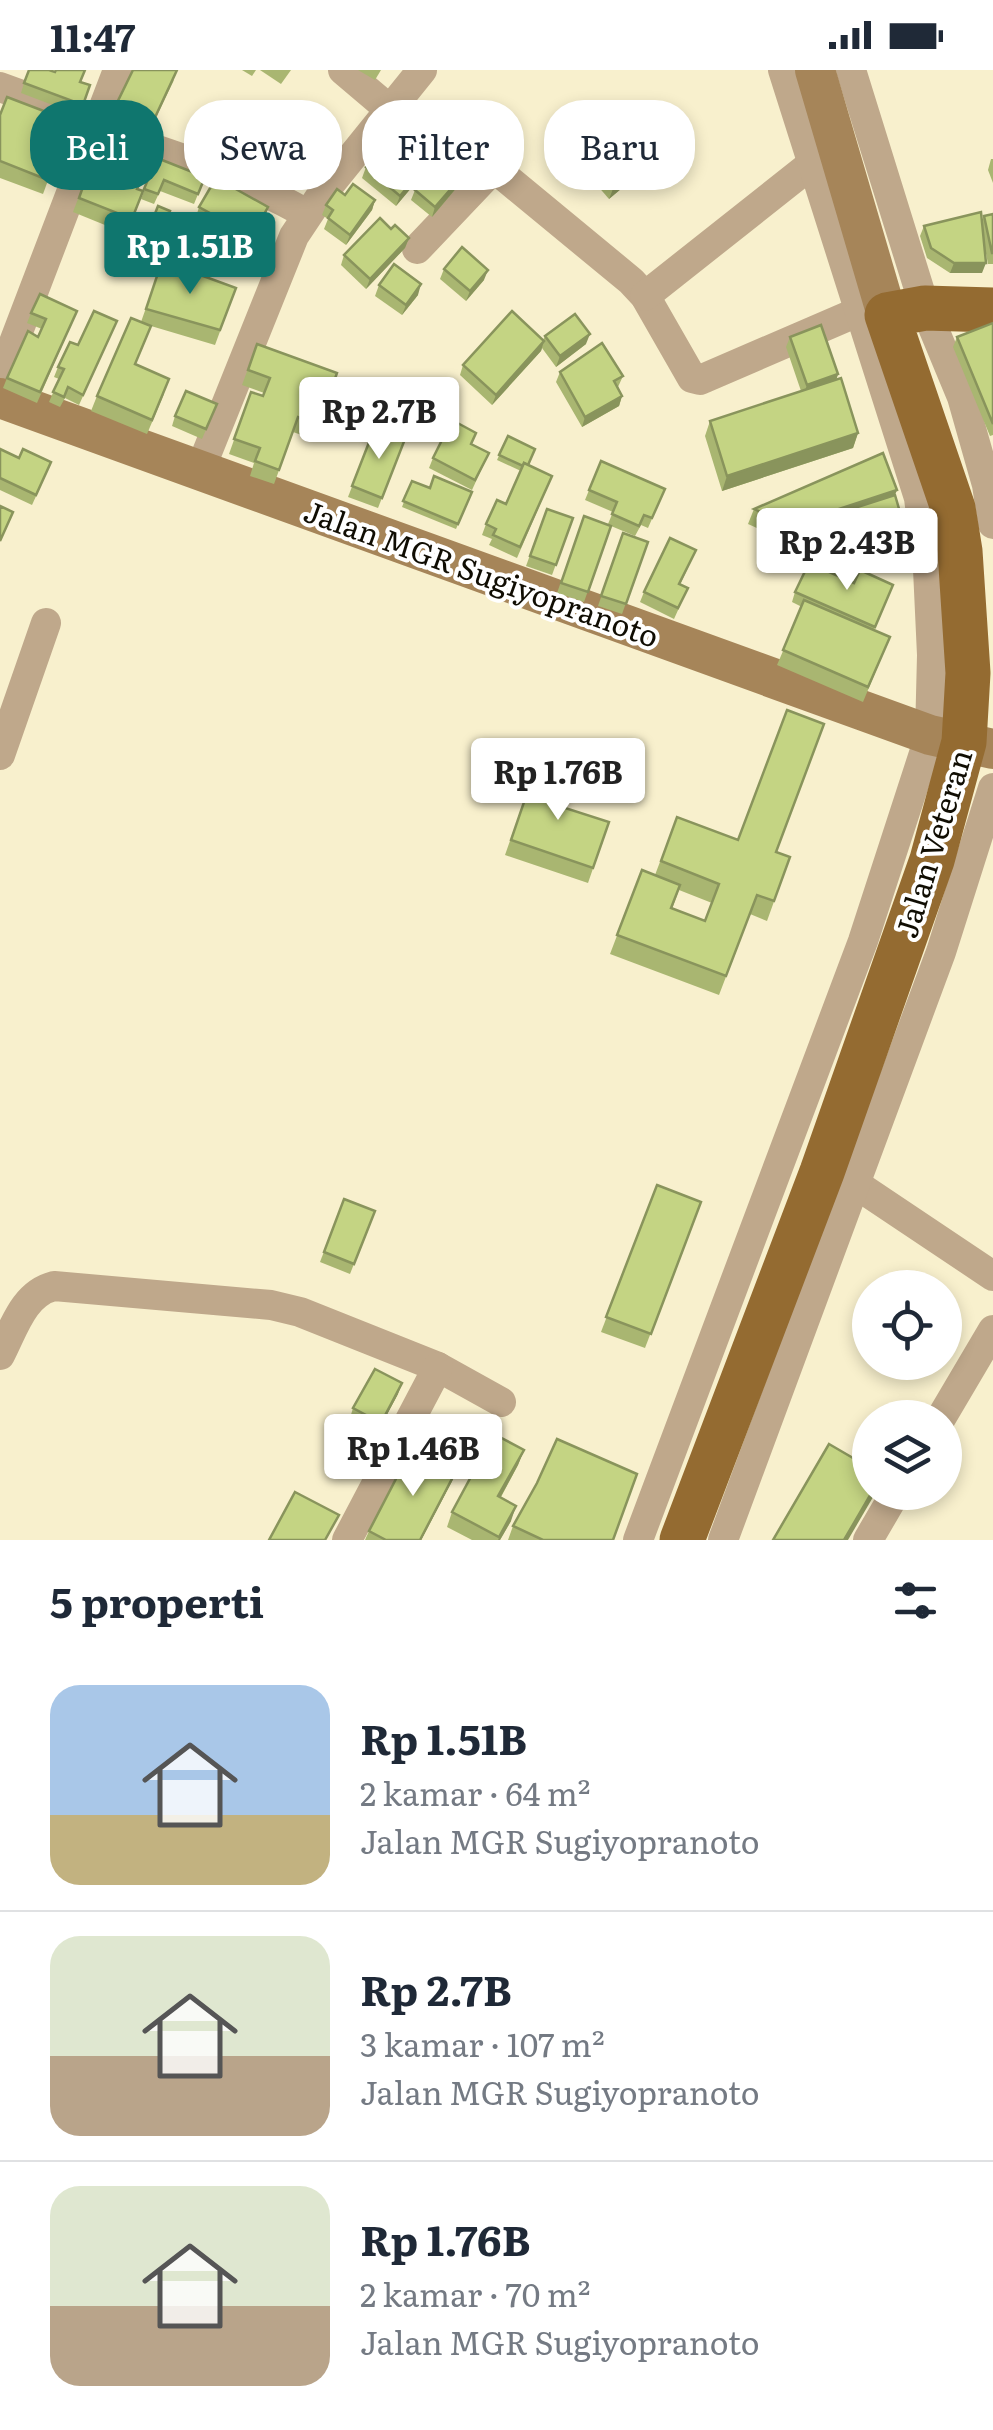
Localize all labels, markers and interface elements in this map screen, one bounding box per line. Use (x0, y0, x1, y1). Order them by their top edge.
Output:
text: 11:47 (50, 7, 135, 64)
chip: Beli (30, 100, 164, 190)
chip: Sewa (184, 100, 342, 190)
chip: Filter (362, 100, 524, 190)
chip: Baru (544, 100, 695, 190)
pin: Rp 1.51B (87, 212, 293, 297)
text: Rp 1.51B (126, 220, 254, 268)
pin: Rp 2.7B (287, 377, 471, 462)
text: Rp 2.7B (321, 385, 437, 433)
street label: Jalan MGR Sugiyopranoto (299, 487, 665, 657)
pin: Rp 2.43B (744, 508, 950, 593)
text: Rp 2.43B (779, 516, 915, 564)
pin: Rp 1.76B (455, 738, 661, 823)
street label: Jalan Veteran (882, 743, 982, 943)
text: Rp 1.76B (493, 746, 623, 794)
map controls (852, 1270, 962, 1510)
button: locate (852, 1270, 962, 1380)
button: layers (852, 1400, 962, 1510)
pin: Rp 1.46B (310, 1414, 516, 1499)
text: Rp 1.46B (346, 1422, 480, 1470)
text: 5 properti (50, 1569, 264, 1631)
icon: filters (888, 1573, 943, 1628)
text: Rp 1.51B (360, 1706, 527, 1768)
icon: home (130, 1725, 250, 1845)
text: 2 kamar · 64 m² (360, 1768, 591, 1816)
text: Jalan MGR Sugiyopranoto (360, 1816, 759, 1864)
text: Rp 2.7B (360, 1957, 512, 2019)
icon: home (130, 1976, 250, 2096)
text: 3 kamar · 107 m² (360, 2019, 605, 2067)
text: Jalan MGR Sugiyopranoto (360, 2067, 759, 2115)
text: Rp 1.76B (360, 2207, 531, 2269)
icon: home (130, 2226, 250, 2346)
text: 2 kamar · 70 m² (360, 2269, 590, 2317)
text: Jalan MGR Sugiyopranoto (360, 2317, 759, 2365)

